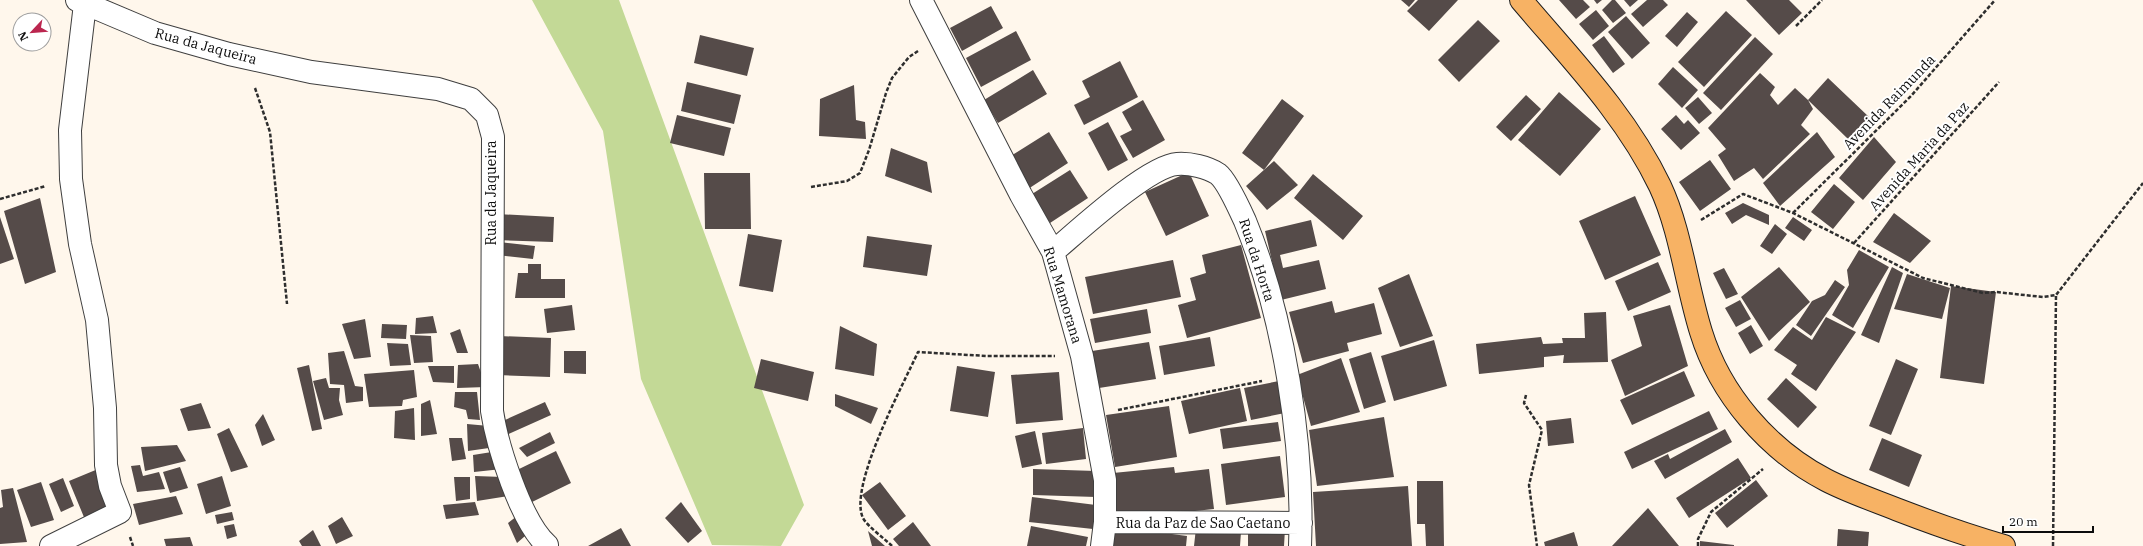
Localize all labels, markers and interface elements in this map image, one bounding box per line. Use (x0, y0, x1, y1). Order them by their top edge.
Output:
north arrow (12, 12, 52, 52)
street label: Rua da Jaqueira (153, 24, 259, 68)
text: N (15, 29, 31, 43)
street label: Avenida Raimunda (1839, 50, 1939, 153)
street label: Avenida Maria da Paz (1865, 98, 1973, 214)
street label: Rua da Jaqueira (482, 140, 500, 246)
street label: Rua da Horta (1235, 216, 1279, 304)
street label: Rua Mamorana (1040, 244, 1086, 346)
scale bar (2003, 508, 2093, 534)
street label: Rua da Paz de Sao Caetano (1116, 514, 1290, 532)
text: 20 m (2009, 514, 2038, 529)

